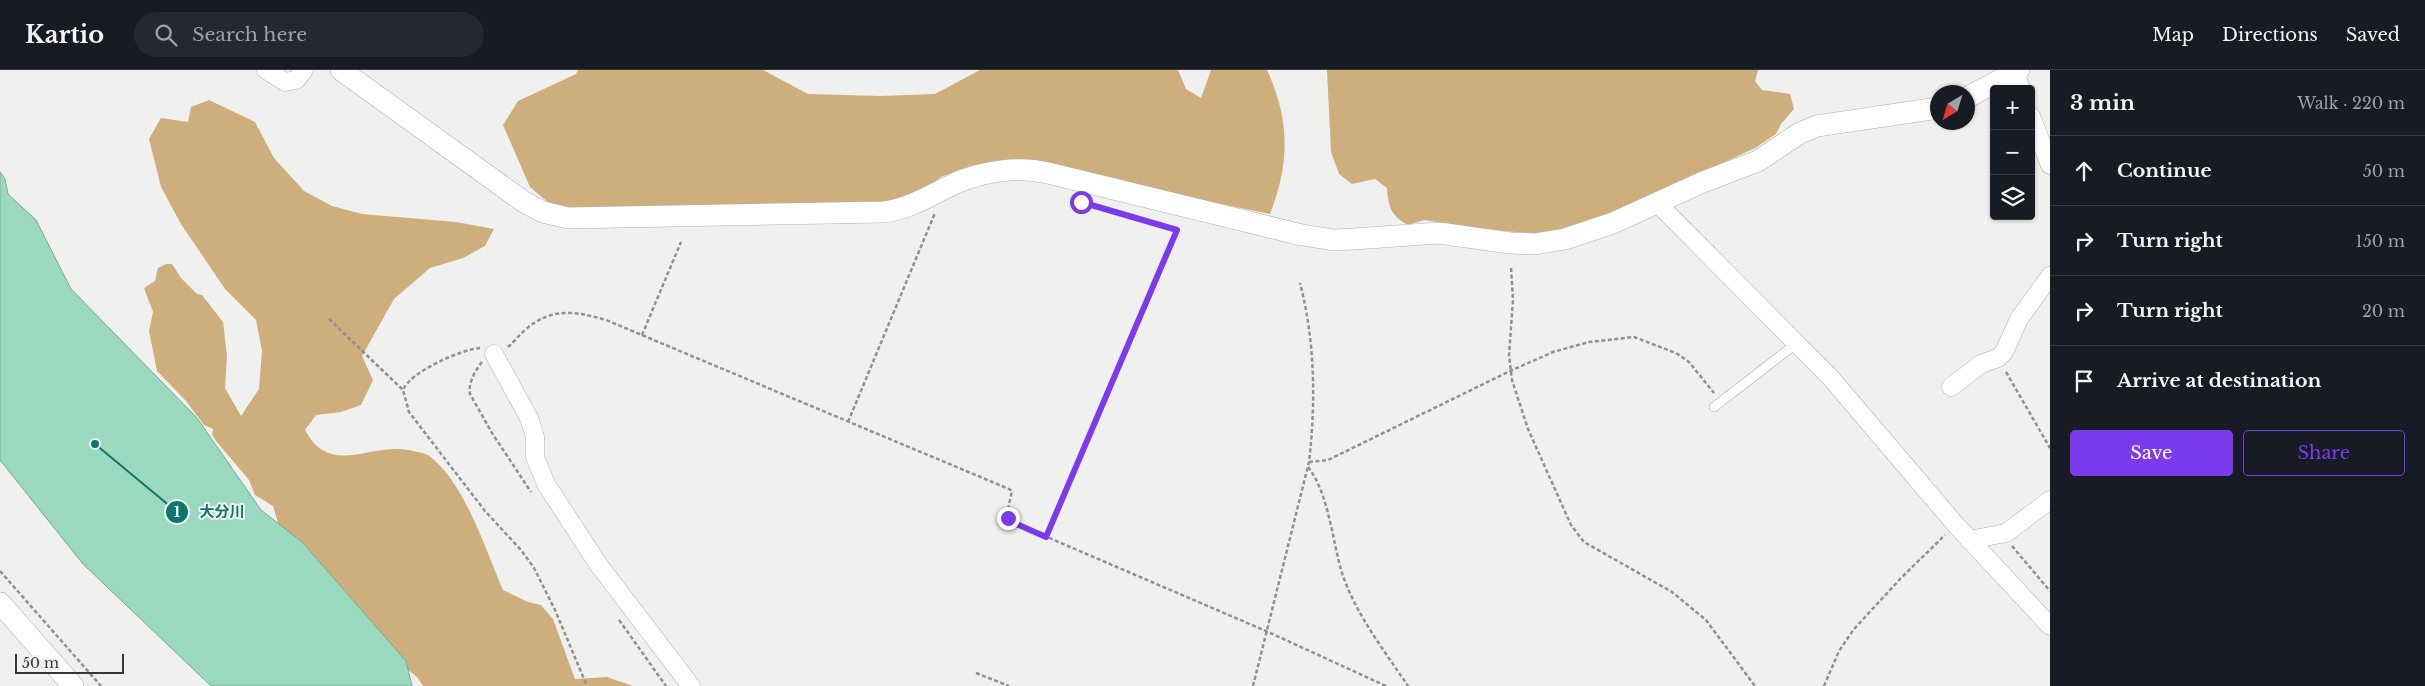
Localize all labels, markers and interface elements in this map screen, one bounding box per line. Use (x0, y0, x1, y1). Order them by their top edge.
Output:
search box (134, 12, 484, 57)
text: Kartio (25, 20, 104, 49)
icon: search (152, 21, 180, 49)
text: Search here (192, 23, 307, 46)
text: Map (2152, 24, 2194, 46)
text: Directions (2222, 24, 2318, 46)
text: Saved (2346, 24, 2400, 46)
north arrow (1930, 85, 1975, 130)
map controls (1990, 85, 2035, 220)
button: + (1990, 85, 2035, 130)
text: 3 min (2070, 90, 2135, 116)
text: Walk · 220 m (2297, 93, 2405, 113)
button: − (1990, 130, 2035, 175)
icon: ahead (2070, 157, 2098, 185)
text: Continue (2117, 159, 2212, 182)
text: 50 m (2363, 161, 2405, 181)
button: layers (1990, 175, 2035, 220)
route start (1070, 191, 1093, 214)
icon: right (2070, 227, 2098, 255)
text: Turn right (2117, 229, 2223, 252)
text: 150 m (2356, 231, 2405, 251)
icon: right (2070, 297, 2098, 325)
text: Turn right (2117, 299, 2223, 322)
text: 20 m (2362, 301, 2405, 321)
icon: arrive (2070, 367, 2098, 395)
text: Arrive at destination (2117, 369, 2321, 392)
button: Save (2070, 430, 2233, 476)
button: Share (2243, 430, 2405, 476)
callout: 大分川 (164, 497, 254, 527)
text: 1 (174, 502, 181, 521)
text: 大分川 (199, 502, 245, 521)
route end (997, 507, 1020, 530)
scale bar (15, 651, 124, 674)
text: 50 m (22, 654, 59, 672)

